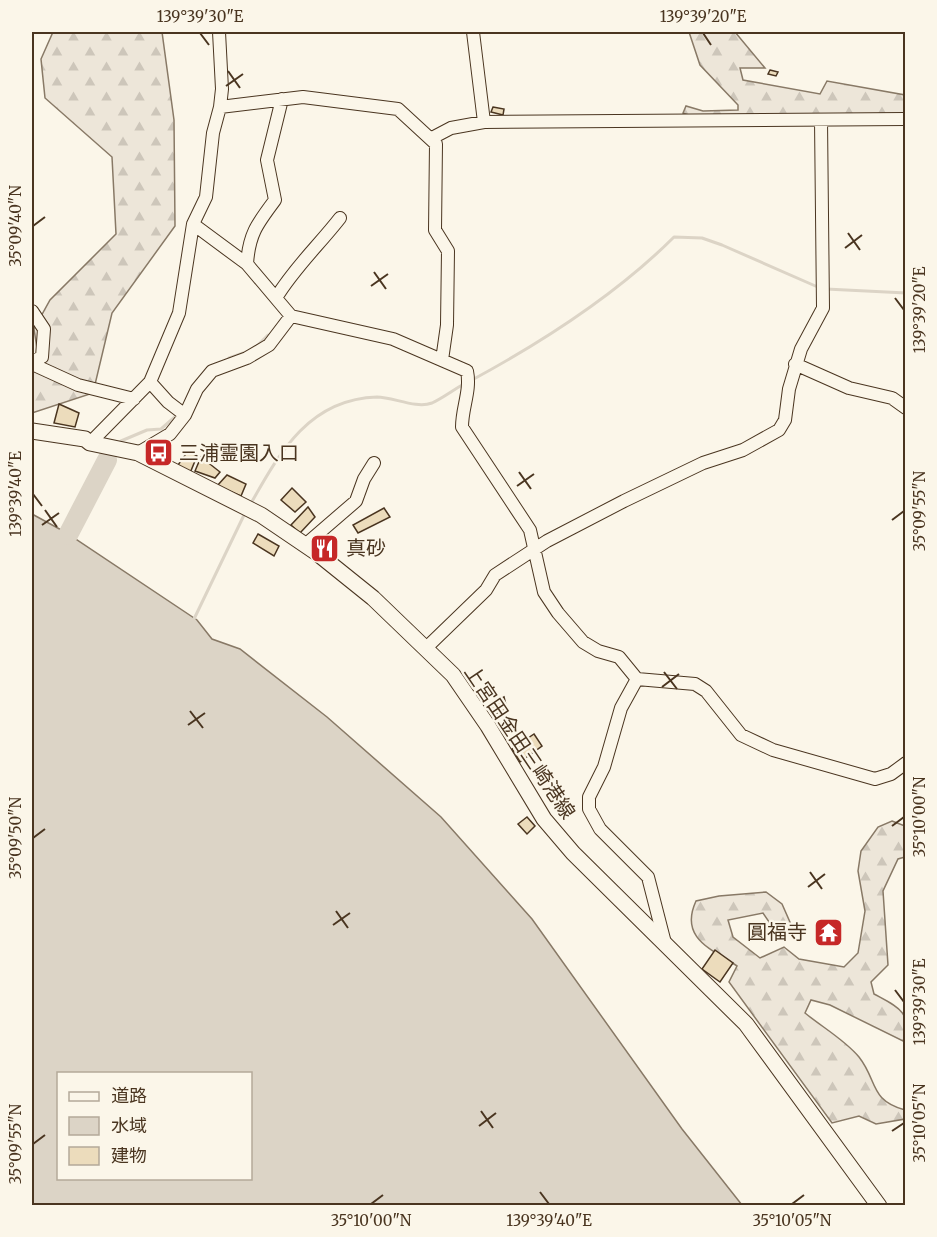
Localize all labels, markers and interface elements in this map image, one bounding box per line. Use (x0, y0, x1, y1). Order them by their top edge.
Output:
text: 139°39'30"E (157, 7, 244, 26)
text: 139°39'20"E (660, 7, 747, 26)
text: 35°09'40"N (6, 185, 25, 267)
text: 139°39'20"E (910, 266, 929, 353)
bus stop icon: 三浦霊園入口 (142, 437, 174, 469)
place label: 三浦霊園入口 (179, 440, 299, 465)
text: 139°39'40"E (6, 451, 25, 537)
text: 35°09'55"N (910, 470, 929, 551)
restaurant icon: 真砂 (309, 532, 341, 564)
place label: 真砂 (346, 535, 386, 560)
street label: 上宮田金田三崎港線 (460, 660, 581, 823)
text: 35°10'00"N (910, 776, 929, 857)
text: 35°09'50"N (6, 797, 25, 879)
temple icon: 圓福寺 (812, 916, 844, 948)
place label: 圓福寺 (747, 919, 807, 944)
text: 139°39'30"E (910, 958, 929, 1045)
legend (57, 1072, 252, 1180)
text: 35°10'05"N (910, 1083, 929, 1162)
text: 道路 (111, 1084, 147, 1107)
text: 35°09'55"N (6, 1103, 25, 1184)
text: 水域 (111, 1114, 147, 1137)
text: 建物 (111, 1144, 147, 1167)
text: 35°10'00"N (331, 1211, 412, 1230)
text: 139°39'40"E (506, 1211, 592, 1230)
text: 35°10'05"N (753, 1211, 832, 1230)

